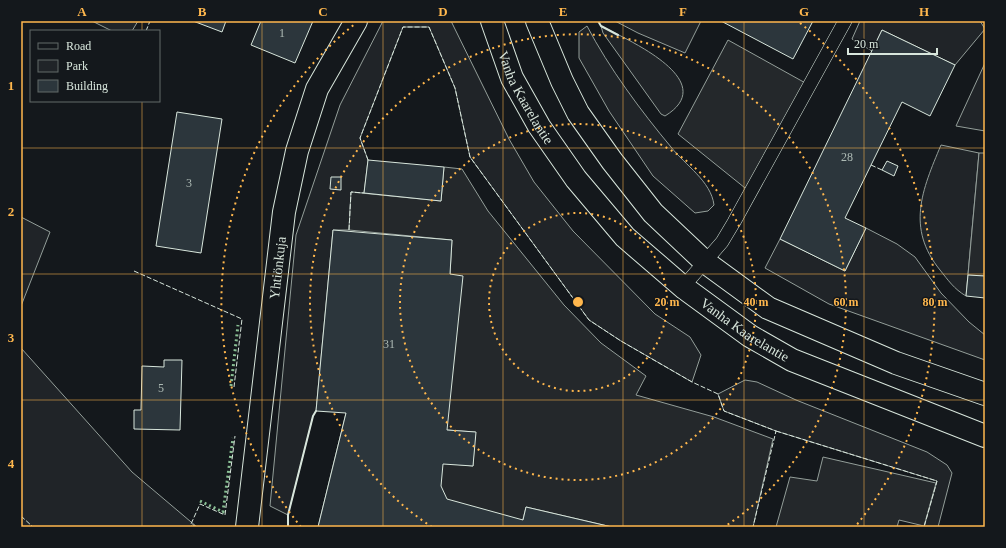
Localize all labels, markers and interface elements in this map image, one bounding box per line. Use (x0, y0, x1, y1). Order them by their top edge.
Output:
text: A (77, 4, 87, 19)
text: B (198, 4, 207, 19)
text: C (318, 4, 328, 19)
text: D (438, 4, 448, 19)
text: E (559, 4, 567, 19)
text: F (679, 4, 687, 19)
text: G (799, 4, 809, 19)
text: H (919, 4, 929, 19)
house number: 1 (279, 26, 285, 40)
legend (30, 30, 160, 102)
scale bar (848, 30, 937, 56)
text: 20 m (854, 37, 879, 51)
text: Road (66, 39, 91, 53)
street label: Vanha Kaarelantie (495, 49, 556, 147)
text: Park (66, 59, 88, 73)
text: 1 (8, 78, 14, 93)
text: Building (66, 79, 108, 93)
house number: 28 (841, 150, 853, 164)
house number: 3 (186, 176, 192, 190)
text: 2 (8, 204, 14, 219)
street label: Yhtiönkuja (267, 235, 289, 300)
centre of rings (571, 295, 585, 309)
text: 20 m (655, 295, 680, 309)
street label: Vanha Kaarelantie (698, 295, 792, 365)
text: 40 m (744, 295, 769, 309)
text: 60 m (834, 295, 859, 309)
text: 80 m (923, 295, 948, 309)
text: 3 (8, 330, 15, 345)
house number: 31 (383, 337, 395, 351)
house number: 5 (158, 381, 164, 395)
text: 4 (8, 456, 15, 471)

